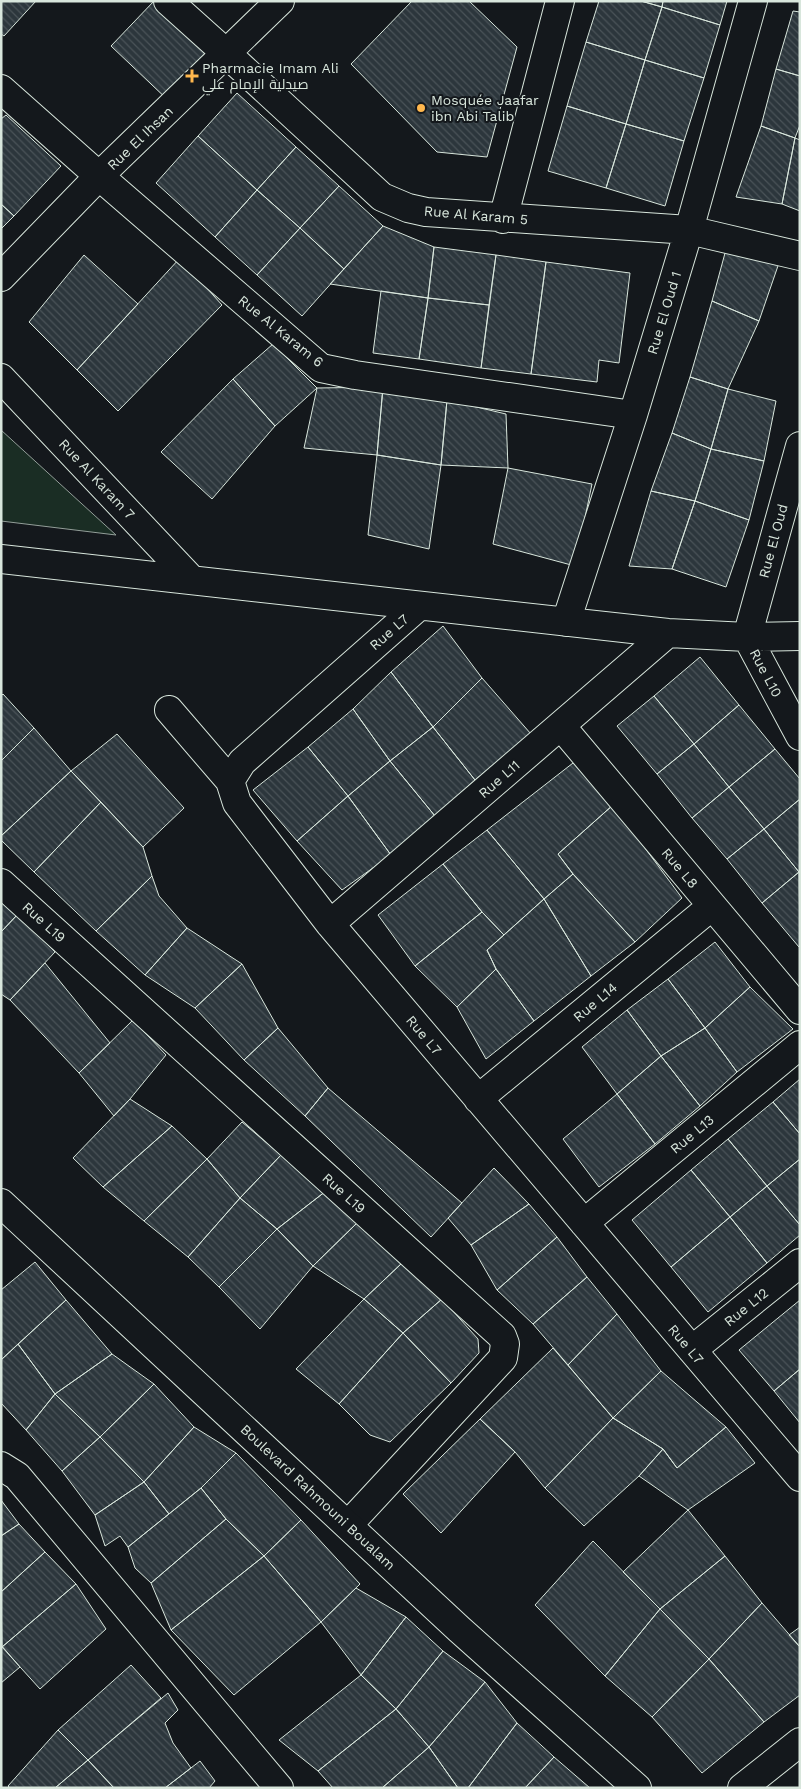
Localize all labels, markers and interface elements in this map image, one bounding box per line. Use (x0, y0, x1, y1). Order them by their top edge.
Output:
place label: Pharmacie Imam Ali صيدلية الإمام علي (202, 60, 339, 96)
marker: Pharmacie Imam Ali صيدلية الإمام علي (186, 70, 198, 82)
place label: Mosquée Jaafar ibn Abi Talib (431, 92, 539, 124)
marker: Mosquée Jaafar ibn Abi Talib (415, 102, 427, 114)
street label: Rue El Ihsan (104, 103, 176, 173)
street label: Rue Al Karam 5 (423, 202, 529, 228)
street label: Rue El Oud 1 (644, 270, 684, 356)
street label: Rue Al Karam 6 (235, 292, 327, 370)
street label: Rue Al Karam 7 (56, 436, 138, 522)
street label: Rue El Oud (755, 502, 791, 580)
street label: Rue L7 (366, 611, 412, 653)
street label: Rue L10 (747, 646, 785, 700)
street label: Rue L11 (475, 757, 523, 801)
street label: Rue L8 (659, 845, 701, 891)
street label: Rue L19 (19, 899, 69, 945)
street label: Rue L14 (570, 979, 620, 1025)
street label: Rue L7 (403, 1012, 445, 1058)
street label: Rue L13 (667, 1111, 717, 1157)
street label: Rue L19 (319, 1170, 369, 1216)
street label: Rue L12 (721, 1284, 771, 1330)
street label: Rue L7 (665, 1321, 707, 1367)
street label: Boulevard Rahmouni Boualam (237, 1421, 399, 1573)

